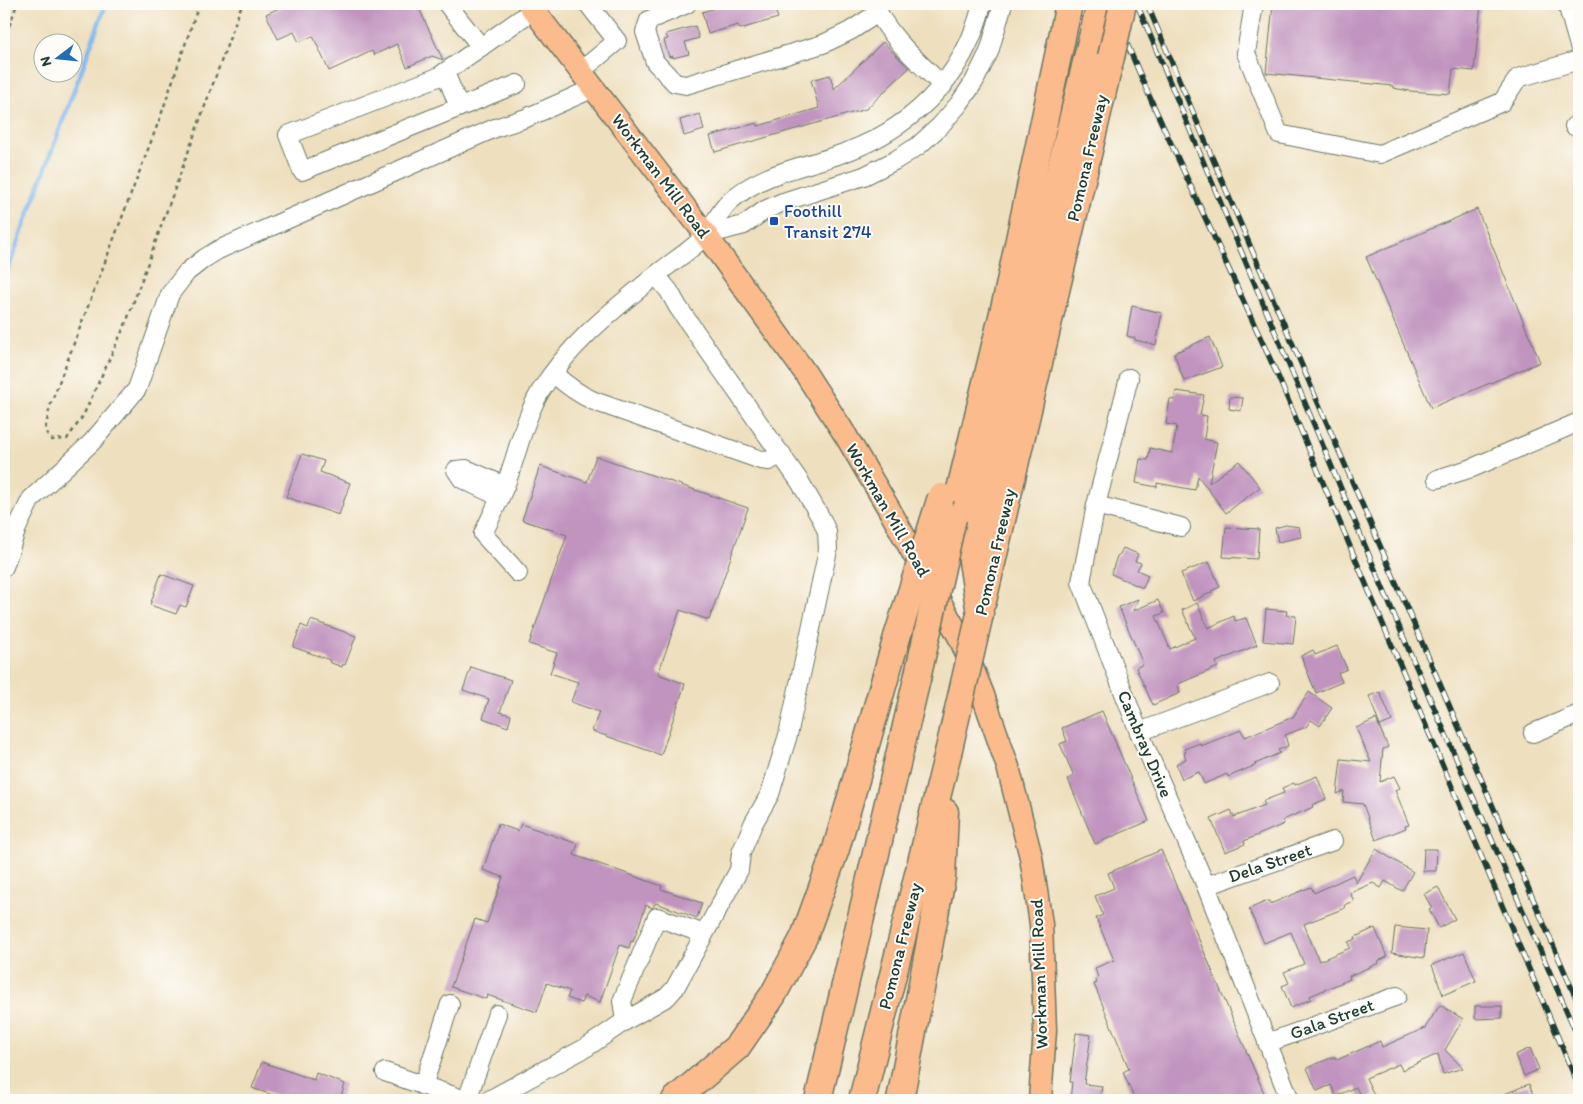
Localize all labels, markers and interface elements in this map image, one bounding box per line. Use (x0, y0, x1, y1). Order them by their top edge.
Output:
north arrow (32, 32, 82, 82)
text: N (37, 55, 55, 68)
street label: Pomona Freeway (1062, 92, 1112, 224)
street label: Workman Mill Road (607, 109, 715, 243)
place label: Foothill Transit 274 (784, 200, 872, 243)
marker: Foothill Transit 274 (768, 215, 780, 227)
street label: Workman Mill Road (841, 439, 935, 581)
street label: Pomona Freeway (970, 486, 1020, 618)
street label: Cambray Drive (1113, 687, 1177, 801)
street label: Dela Street (1226, 838, 1315, 887)
street label: Pomona Freeway (874, 880, 927, 1012)
street label: Workman Mill Road (1025, 898, 1053, 1050)
street label: Gala Street (1287, 994, 1377, 1044)

